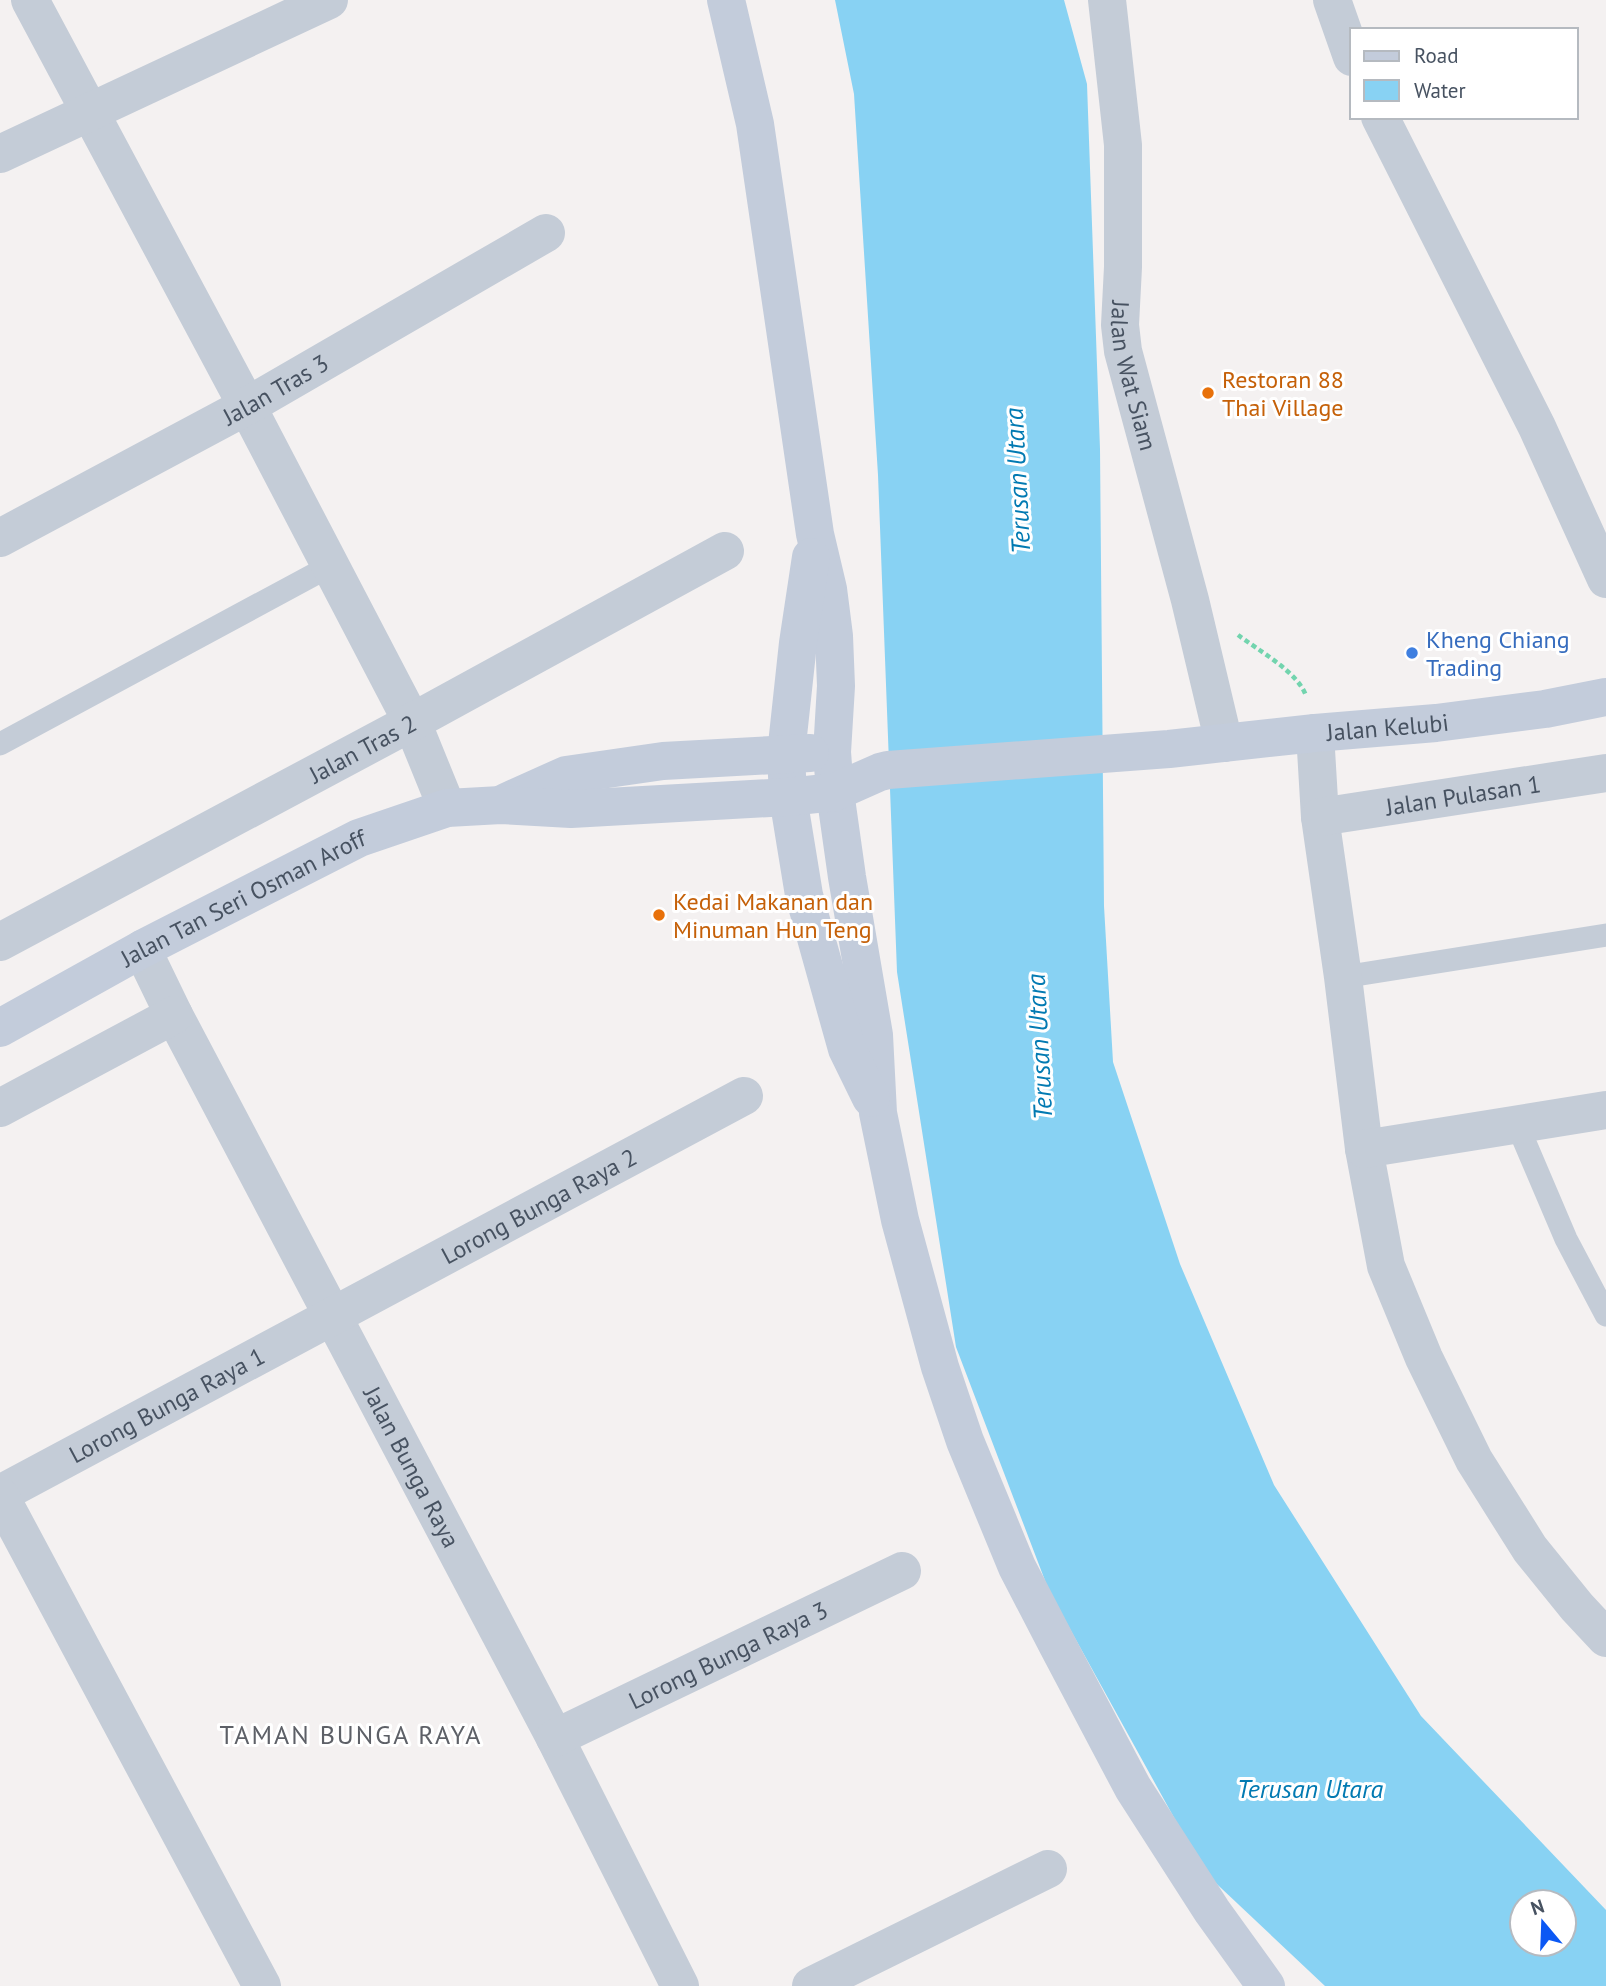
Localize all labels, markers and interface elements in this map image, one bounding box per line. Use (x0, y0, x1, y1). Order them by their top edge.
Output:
legend (1350, 28, 1578, 119)
text: Road (1414, 42, 1458, 69)
text: Water (1414, 77, 1466, 104)
street label: Jalan Wat Siam (1104, 299, 1165, 454)
street label: Jalan Tras 3 (216, 347, 334, 432)
place label: Restoran 88 Thai Village (1222, 364, 1344, 423)
marker: Restoran 88 Thai Village (1200, 385, 1216, 401)
water label: Terusan Utara (997, 407, 1037, 555)
place label: Kheng Chiang Trading (1426, 624, 1570, 683)
marker: Kheng Chiang Trading (1404, 645, 1420, 661)
street label: Jalan Kelubi (1324, 706, 1451, 748)
street label: Jalan Tras 2 (303, 707, 422, 790)
street label: Jalan Pulasan 1 (1383, 768, 1543, 822)
street label: Jalan Tan Seri Osman Aroff (114, 821, 371, 974)
place label: Kedai Makanan dan Minuman Hun Teng (673, 886, 873, 945)
marker: Kedai Makanan dan Minuman Hun Teng (651, 907, 667, 923)
water label: Terusan Utara (1019, 973, 1059, 1121)
street label: Lorong Bunga Raya 2 (436, 1141, 642, 1271)
street label: Lorong Bunga Raya 1 (64, 1340, 270, 1470)
street label: Jalan Bunga Raya (356, 1380, 467, 1553)
street label: Lorong Bunga Raya 3 (623, 1594, 833, 1716)
district label: TAMAN BUNGA RAYA (220, 1718, 482, 1751)
water label: Terusan Utara (1237, 1772, 1383, 1805)
north arrow (1508, 1888, 1578, 1958)
text: N (1528, 1894, 1547, 1920)

